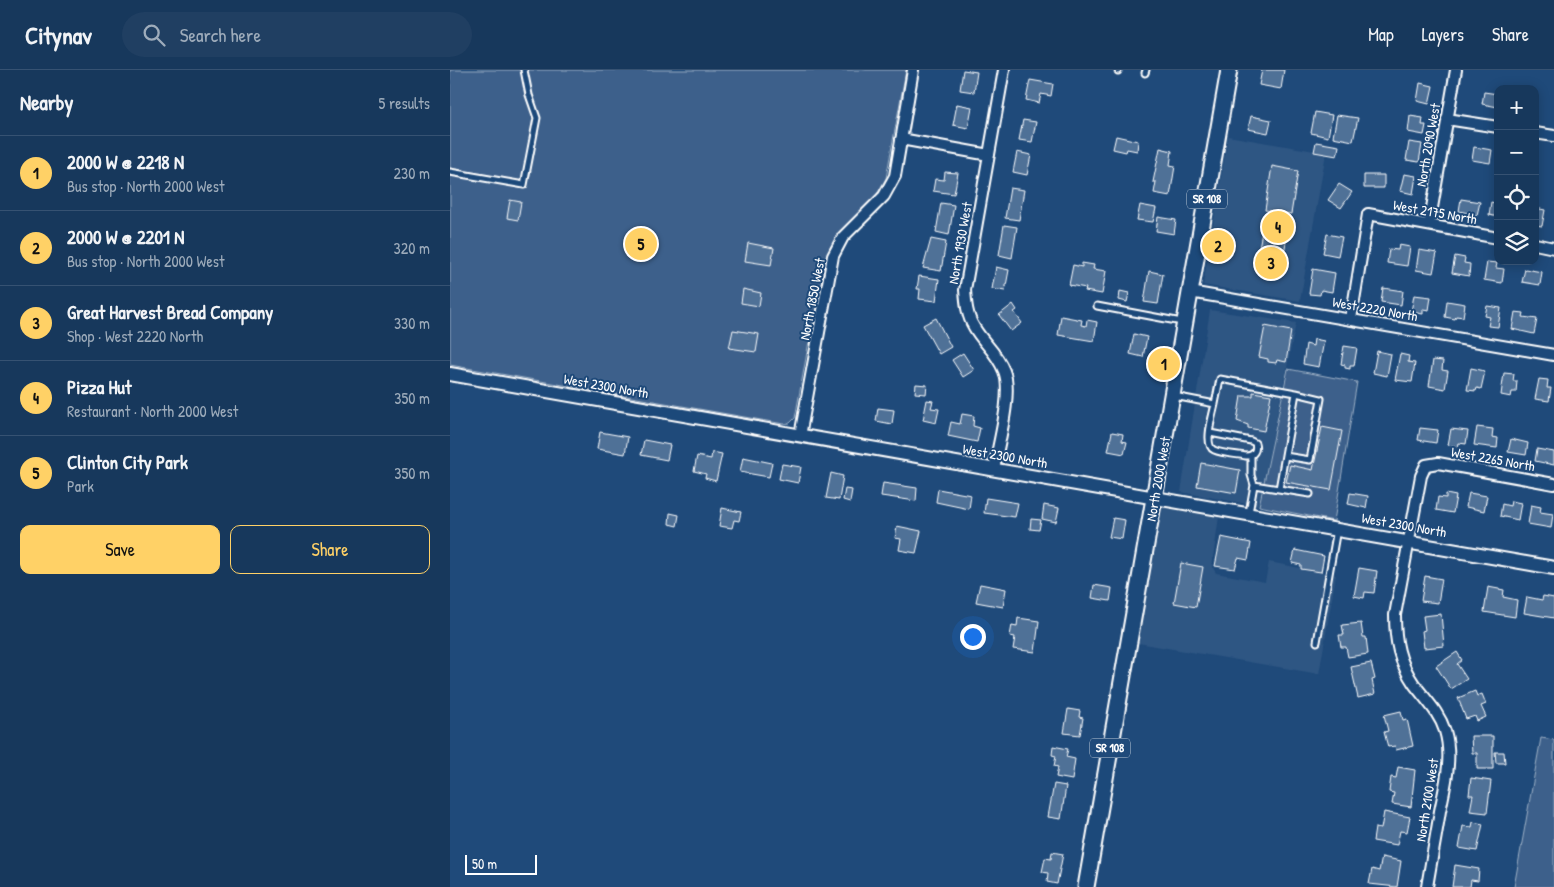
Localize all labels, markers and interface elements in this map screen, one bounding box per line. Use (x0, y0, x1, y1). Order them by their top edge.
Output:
search box (122, 12, 472, 57)
text: Citynav (25, 19, 92, 51)
icon: search (140, 21, 168, 49)
text: Search here (180, 22, 261, 48)
text: Map (1368, 22, 1394, 47)
text: Layers (1422, 22, 1464, 47)
text: Share (1492, 22, 1529, 47)
map controls (1494, 85, 1539, 265)
button: + (1494, 85, 1539, 130)
text: Nearby (20, 88, 73, 117)
text: 5 results (379, 92, 430, 114)
street label: North 2090 West (1411, 102, 1444, 188)
button: − (1494, 130, 1539, 175)
text: 2000 W @ 2218 N (67, 149, 184, 175)
text: 1 (33, 162, 39, 184)
text: 230 m (394, 162, 430, 184)
text: Bus stop · North 2000 West (67, 175, 224, 197)
button: locate (1494, 175, 1539, 220)
road number: SR 108 (1187, 190, 1227, 208)
street label: West 2175 North (1392, 195, 1478, 228)
street label: North 1930 West (943, 200, 976, 285)
pin: 4 (1262, 208, 1294, 246)
button: layers (1494, 220, 1539, 265)
text: 2000 W @ 2201 N (67, 224, 184, 250)
pin: 5 (625, 225, 657, 263)
pin: 2 (1202, 227, 1234, 265)
text: 2 (32, 237, 40, 259)
text: 320 m (394, 237, 430, 259)
pin: 3 (1255, 244, 1287, 282)
text: Bus stop · North 2000 West (67, 250, 224, 272)
street label: North 1850 West (794, 256, 829, 342)
street label: West 2220 North (1331, 292, 1419, 325)
text: Great Harvest Bread Company (67, 299, 273, 325)
text: 3 (32, 312, 40, 334)
text: 330 m (394, 312, 430, 334)
text: Shop · West 2220 North (67, 325, 203, 347)
pin: 1 (1148, 345, 1180, 383)
street label: West 2300 North (562, 369, 650, 402)
text: Pizza Hut (67, 374, 132, 400)
text: 4 (33, 387, 39, 409)
text: 350 m (394, 387, 430, 409)
text: Restaurant · North 2000 West (67, 400, 238, 422)
street label: North 2000 West (1141, 435, 1174, 523)
street label: West 2300 North (961, 439, 1049, 472)
street label: West 2265 North (1450, 442, 1537, 475)
text: Clinton City Park (67, 449, 188, 475)
text: 5 (33, 462, 39, 484)
text: 350 m (394, 462, 430, 484)
text: Park (67, 475, 94, 497)
street label: West 2300 North (1360, 508, 1448, 541)
button: Save (20, 525, 220, 574)
button: Share (230, 525, 430, 574)
your location (960, 624, 986, 650)
road number: SR 108 (1090, 738, 1130, 758)
street label: North 2100 West (1411, 757, 1443, 843)
scale bar (465, 852, 538, 875)
text: 50 m (472, 854, 497, 873)

